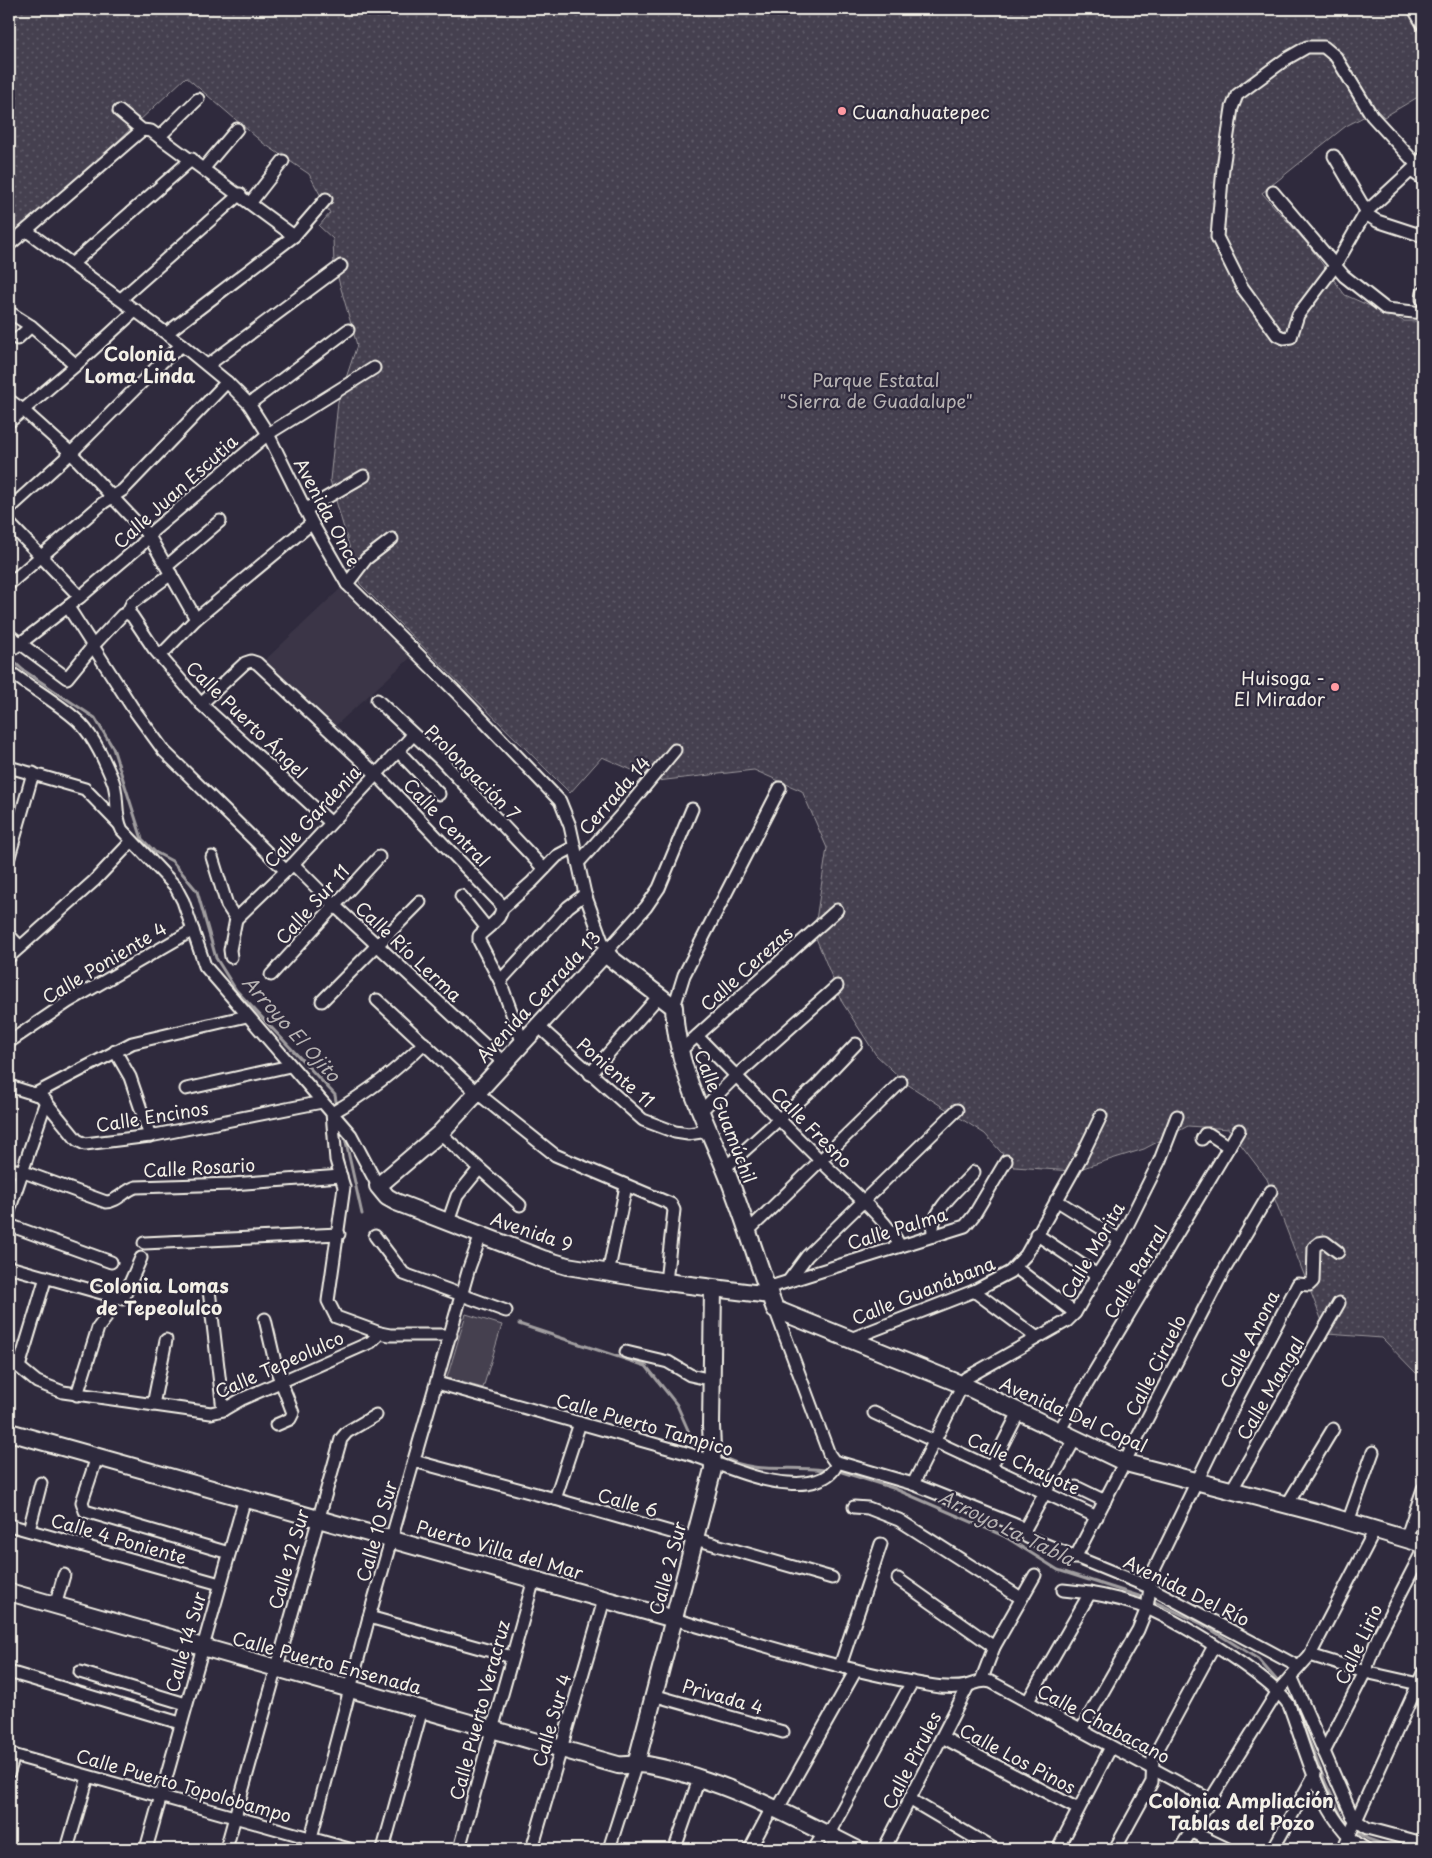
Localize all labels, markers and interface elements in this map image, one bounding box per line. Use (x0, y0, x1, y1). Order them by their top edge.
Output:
place label: Cuanahuatepec (852, 98, 990, 125)
marker: Cuanahuatepec (836, 105, 848, 117)
district label: Colonia Loma Linda (85, 339, 195, 389)
park label: Parque Estatal "Sierra de Guadalupe" (779, 366, 973, 414)
street label: Calle Juan Escutia (107, 428, 243, 554)
street label: Avenida Once (288, 453, 368, 571)
street label: Calle Puerto Ángel (180, 654, 314, 784)
place label: Huisoga - El Mirador (1234, 664, 1326, 712)
marker: Huisoga - El Mirador (1329, 681, 1341, 693)
street label: Prolongación 7 (419, 718, 527, 826)
street label: Cerrada 14 (572, 749, 656, 841)
street label: Calle Gardenia (257, 759, 367, 873)
street label: Calle Central (398, 772, 496, 872)
street label: Calle Sur 11 (269, 858, 355, 950)
street label: Calle Río Lerma (350, 894, 469, 1008)
street label: Calle Poniente 4 (37, 914, 171, 1010)
street label: Calle Cerezas (694, 919, 798, 1017)
street label: Avenida Cerrada 13 (469, 924, 607, 1068)
water label: Arroyo El Ojito (237, 969, 348, 1088)
street label: Poniente 11 (571, 1031, 661, 1113)
street label: Calle Guamúchil (688, 1045, 764, 1187)
street label: Calle Fresno (765, 1080, 859, 1174)
street label: Calle Encinos (94, 1094, 210, 1138)
street label: Calle Rosario (142, 1151, 256, 1183)
street label: Calle Morita (1053, 1196, 1131, 1303)
street label: Calle Palma (844, 1200, 951, 1256)
street label: Avenida 9 (487, 1204, 577, 1258)
street label: Calle Parral (1097, 1220, 1173, 1324)
street label: Calle Guanábana (847, 1249, 999, 1331)
district label: Colonia Lomas de Tepeolulco (89, 1271, 229, 1321)
street label: Calle Anona (1213, 1284, 1286, 1393)
street label: Calle Ciruelo (1118, 1309, 1192, 1421)
street label: Calle Tepeolulco (210, 1323, 348, 1405)
street label: Calle Mangal (1229, 1331, 1311, 1445)
street label: Avenida Del Copal (996, 1369, 1152, 1459)
street label: Calle Puerto Tampico (553, 1386, 737, 1462)
street label: Calle Chayote (963, 1425, 1085, 1501)
street label: Calle 10 Sur (349, 1477, 404, 1585)
street label: Calle 6 (595, 1481, 661, 1523)
water label: Arroyo La Tabla (934, 1482, 1081, 1573)
street label: Calle 12 Sur (261, 1505, 315, 1612)
street label: Calle 4 Poniente (48, 1506, 190, 1570)
street label: Puerto Villa del Mar (413, 1512, 587, 1586)
street label: Calle 2 Sur (642, 1518, 693, 1618)
street label: Avenida Del Río (1119, 1548, 1255, 1632)
street label: Calle 14 Sur (158, 1588, 212, 1695)
street label: Calle Lirio (1328, 1599, 1388, 1689)
street label: Calle Puerto Veracruz (442, 1617, 516, 1803)
street label: Calle Puerto Ensenada (229, 1624, 425, 1700)
street label: Calle Sur 4 (525, 1670, 577, 1770)
street label: Privada 4 (679, 1672, 767, 1720)
street label: Calle Chabacano (1033, 1677, 1175, 1769)
street label: Calle Pirules (875, 1706, 947, 1814)
street label: Calle Los Pinos (955, 1716, 1081, 1800)
street label: Calle Puerto Topolobampo (73, 1741, 295, 1829)
district label: Colonia Ampliación Tablas del Pozo (1148, 1786, 1334, 1836)

